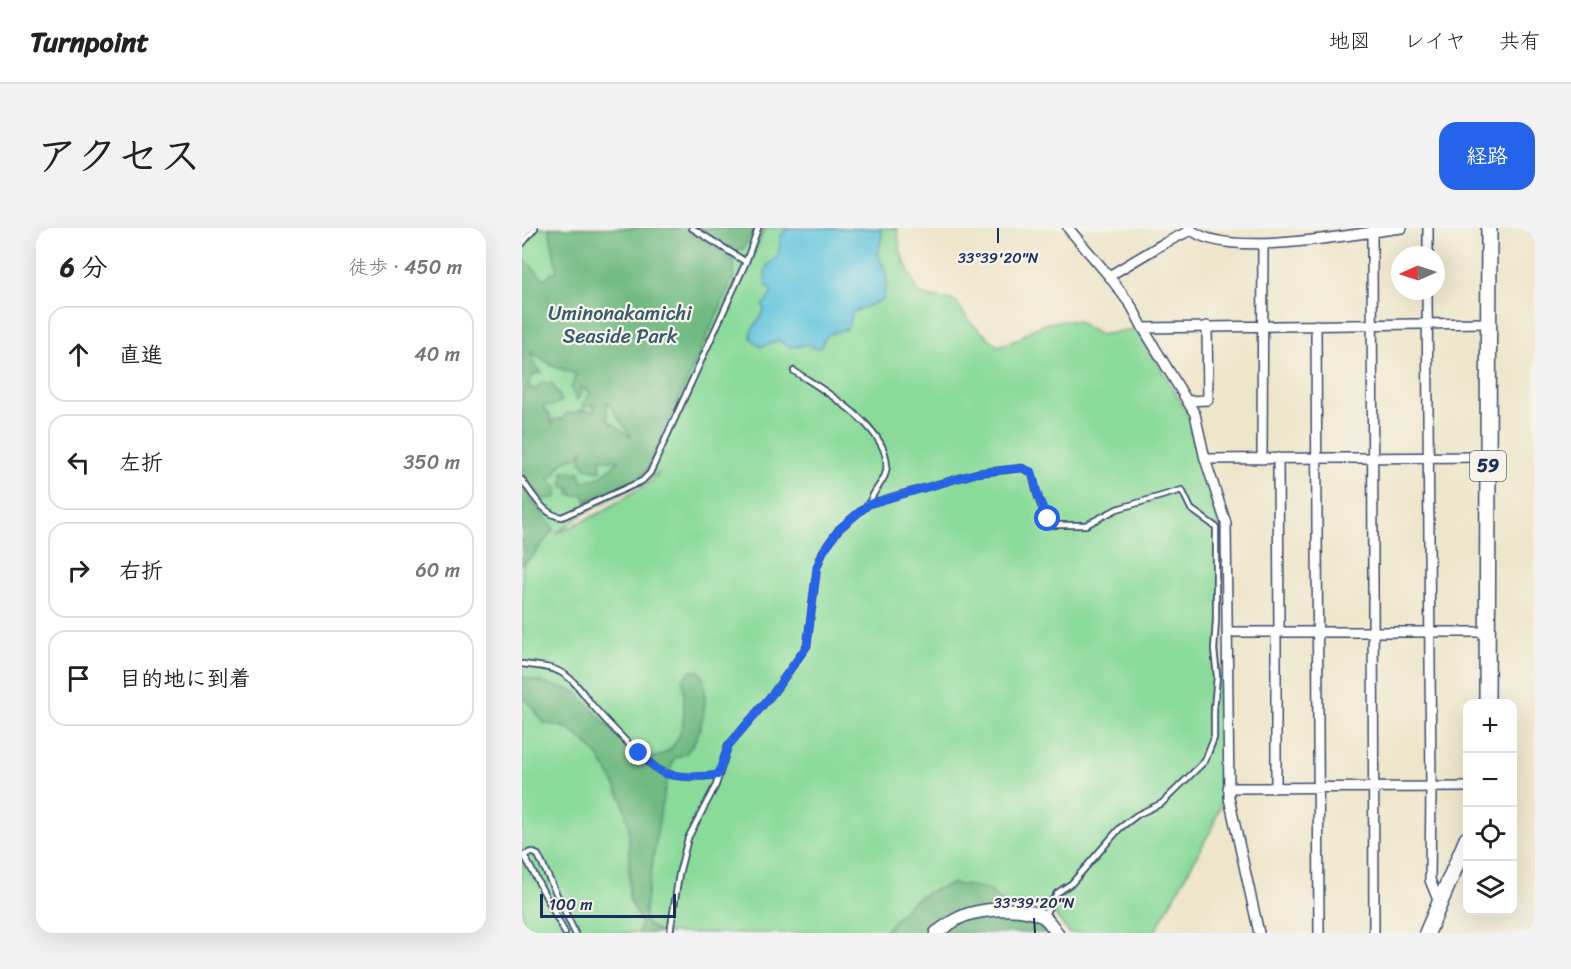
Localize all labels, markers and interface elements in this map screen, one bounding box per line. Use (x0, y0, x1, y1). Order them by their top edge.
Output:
text: Turnpoint (30, 17, 149, 66)
text: 地図 (1329, 22, 1371, 60)
text: レイヤ (1404, 22, 1466, 60)
text: 共有 (1499, 22, 1541, 60)
text: アクセス (36, 119, 201, 193)
button: 経路 (1439, 122, 1535, 190)
text: 6 分 (60, 244, 108, 290)
text: 33°39'20"N (958, 245, 1039, 271)
north arrow (1391, 246, 1445, 300)
text: 徒歩 · 450 m (348, 250, 462, 285)
park label: Uminonakamichi Seaside Park (548, 296, 692, 354)
text: 直進 (119, 335, 163, 374)
text: 40 m (414, 337, 460, 372)
icon: ahead (62, 338, 95, 371)
text: 左折 (119, 443, 163, 482)
text: 350 m (404, 445, 460, 480)
icon: left (62, 446, 95, 479)
road number: 59 (1470, 451, 1506, 481)
route start (1034, 505, 1060, 531)
text: 右折 (119, 551, 163, 590)
text: 60 m (415, 553, 460, 588)
icon: right (62, 554, 95, 587)
text: 目的地に到着 (119, 659, 251, 698)
icon: arrive (62, 662, 95, 695)
map controls (1463, 699, 1517, 915)
button: + (1463, 699, 1517, 753)
route end (625, 739, 651, 765)
button: − (1463, 753, 1517, 807)
button: locate (1463, 807, 1517, 861)
button: layers (1463, 861, 1517, 915)
text: 100 m (549, 890, 593, 919)
text: 33°39'20"N (994, 890, 1075, 916)
scale bar (540, 891, 676, 918)

